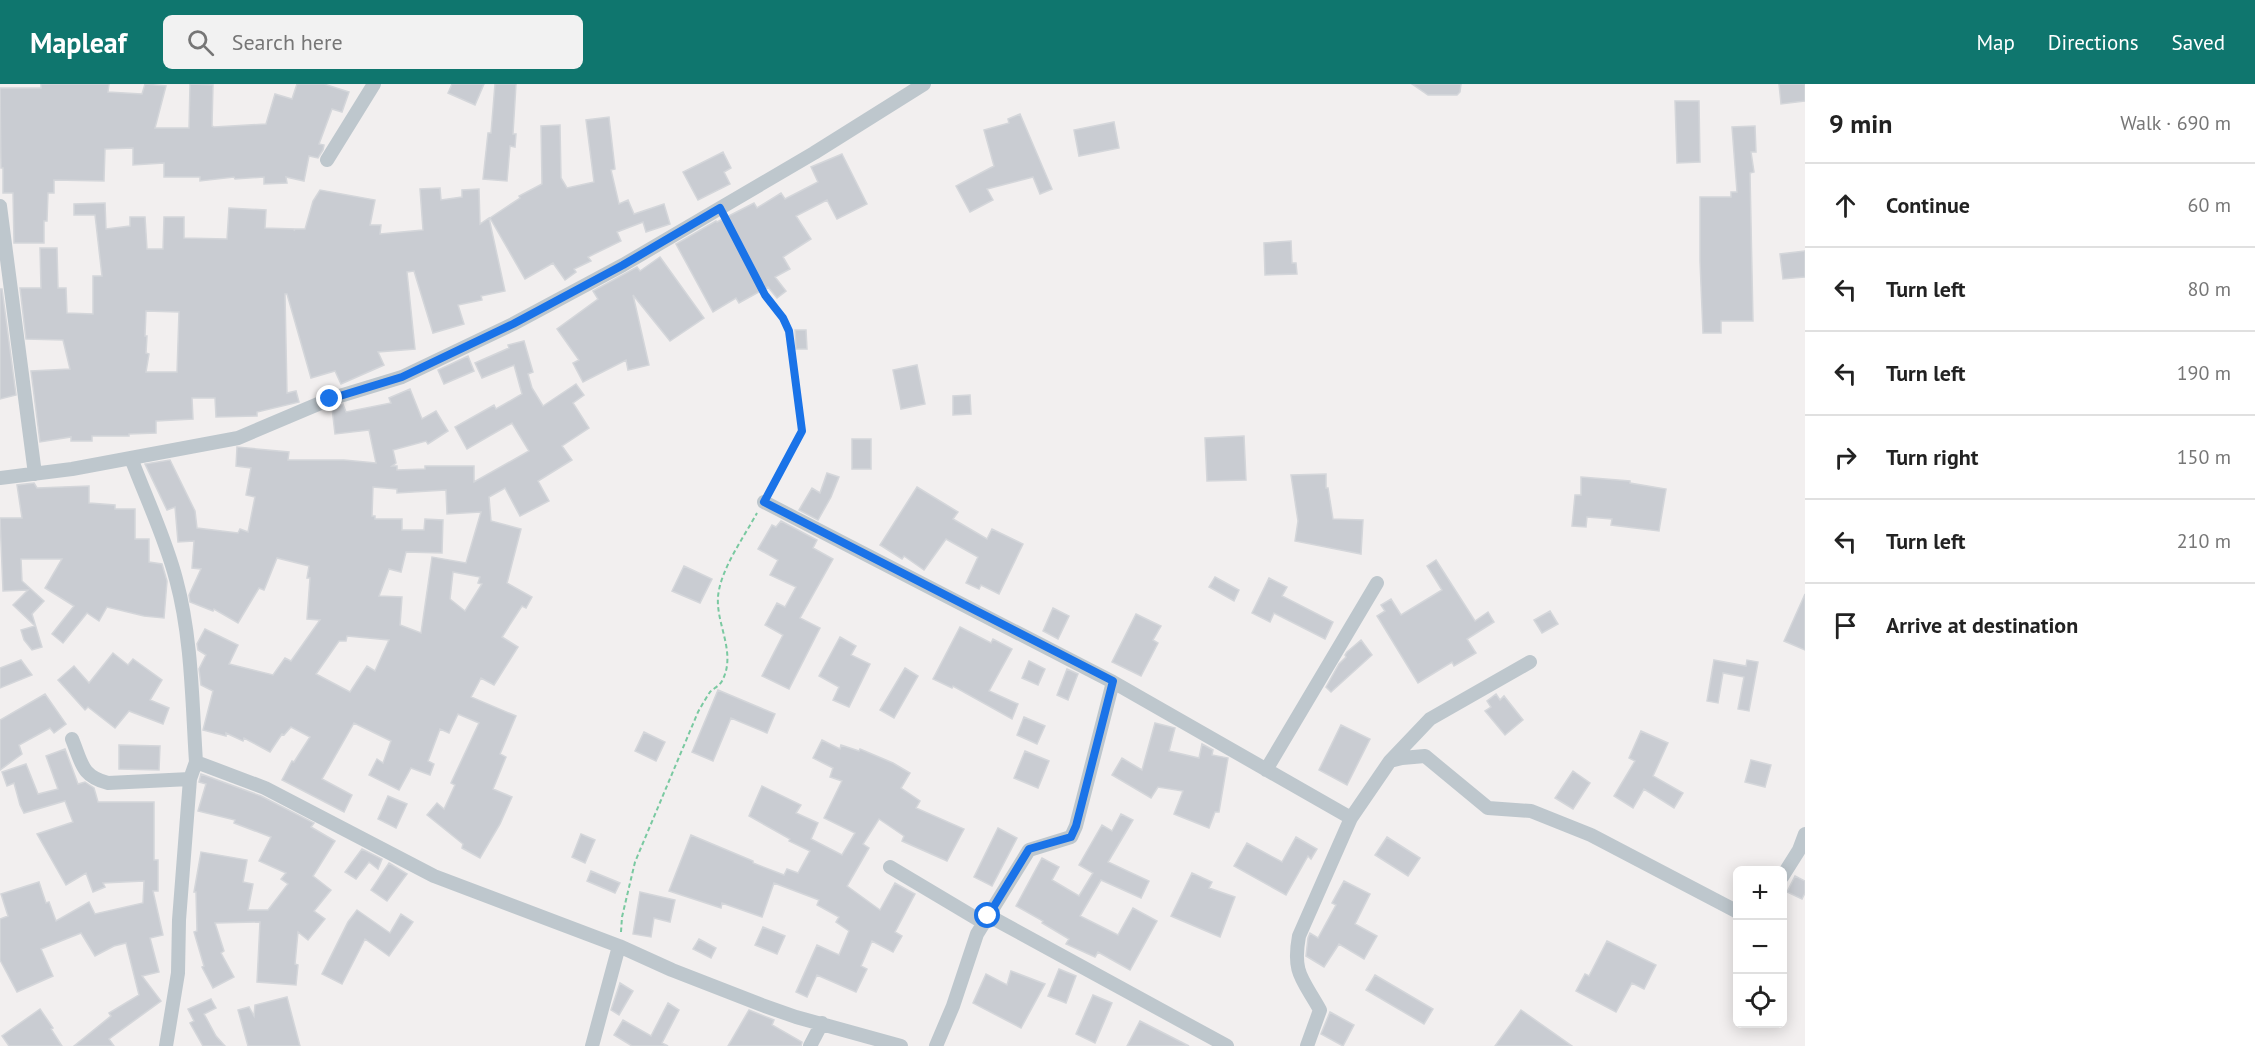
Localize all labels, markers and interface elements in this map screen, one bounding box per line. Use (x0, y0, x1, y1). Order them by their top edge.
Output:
search box (163, 15, 583, 69)
text: Mapleaf (30, 24, 127, 61)
icon: search (184, 26, 217, 59)
text: Search here (232, 28, 343, 56)
text: Map (1976, 29, 2015, 56)
text: Directions (2048, 29, 2139, 56)
text: Saved (2172, 29, 2225, 56)
text: 9 min (1829, 107, 1892, 140)
text: Walk · 690 m (2120, 110, 2231, 136)
icon: ahead (1829, 189, 1862, 222)
text: Continue (1886, 191, 1970, 219)
text: 60 m (2188, 192, 2231, 218)
icon: left (1829, 273, 1862, 306)
text: Turn left (1886, 275, 1966, 303)
text: 80 m (2188, 276, 2231, 302)
icon: left (1829, 357, 1862, 390)
text: Turn left (1886, 359, 1966, 387)
text: 190 m (2177, 360, 2231, 386)
route end (316, 385, 342, 411)
icon: right (1829, 441, 1862, 474)
text: Turn right (1886, 443, 1978, 471)
text: 150 m (2177, 444, 2231, 470)
icon: left (1829, 525, 1862, 558)
text: Turn left (1886, 527, 1966, 555)
text: 210 m (2177, 528, 2231, 554)
icon: arrive (1829, 609, 1862, 642)
text: Arrive at destination (1886, 611, 2078, 639)
map controls (1733, 866, 1787, 1028)
button: + (1733, 866, 1787, 920)
route start (974, 902, 1000, 928)
button: − (1733, 920, 1787, 974)
button: locate (1733, 974, 1787, 1028)

